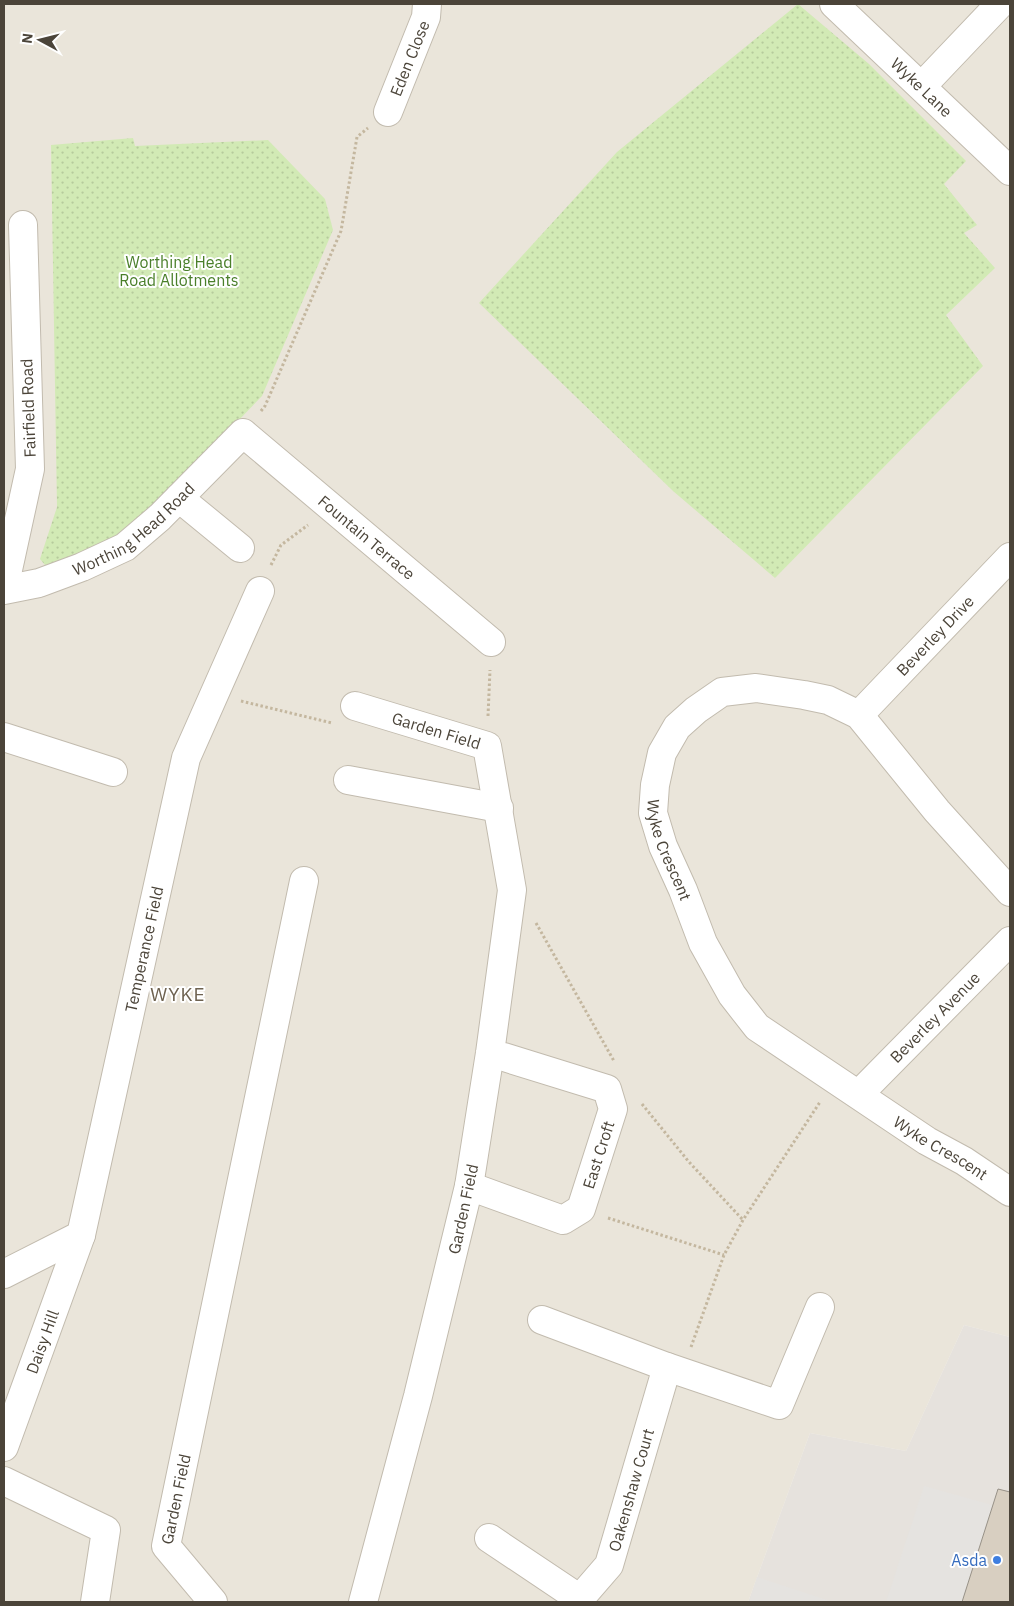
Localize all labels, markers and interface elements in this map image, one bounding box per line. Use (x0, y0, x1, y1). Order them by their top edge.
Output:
north arrow (15, 15, 65, 65)
street label: Eden Close (385, 17, 434, 99)
text: N (18, 32, 37, 45)
street label: Wyke Lane (887, 53, 957, 121)
park label: Worthing Head Road Allotments (119, 252, 239, 290)
street label: Fairfield Road (16, 358, 40, 458)
street label: Worthing Head Road (70, 478, 199, 580)
street label: Fountain Terrace (314, 491, 419, 584)
street label: Beverley Drive (892, 591, 978, 680)
street label: Garden Field (390, 708, 483, 754)
street label: Wyke Crescent (643, 799, 696, 903)
street label: Temperance Field (120, 884, 167, 1014)
street label: Beverley Avenue (886, 967, 984, 1067)
district label: WYKE (150, 982, 206, 1006)
street label: Wyke Crescent (890, 1111, 992, 1184)
street label: East Croft (578, 1118, 619, 1191)
street label: Garden Field (444, 1162, 482, 1256)
street label: Daisy Hill (21, 1307, 63, 1376)
street label: Oakenshaw Court (604, 1426, 658, 1554)
street label: Garden Field (157, 1452, 195, 1546)
place label: Asda (951, 1550, 987, 1570)
marker: Asda (991, 1554, 1003, 1566)

